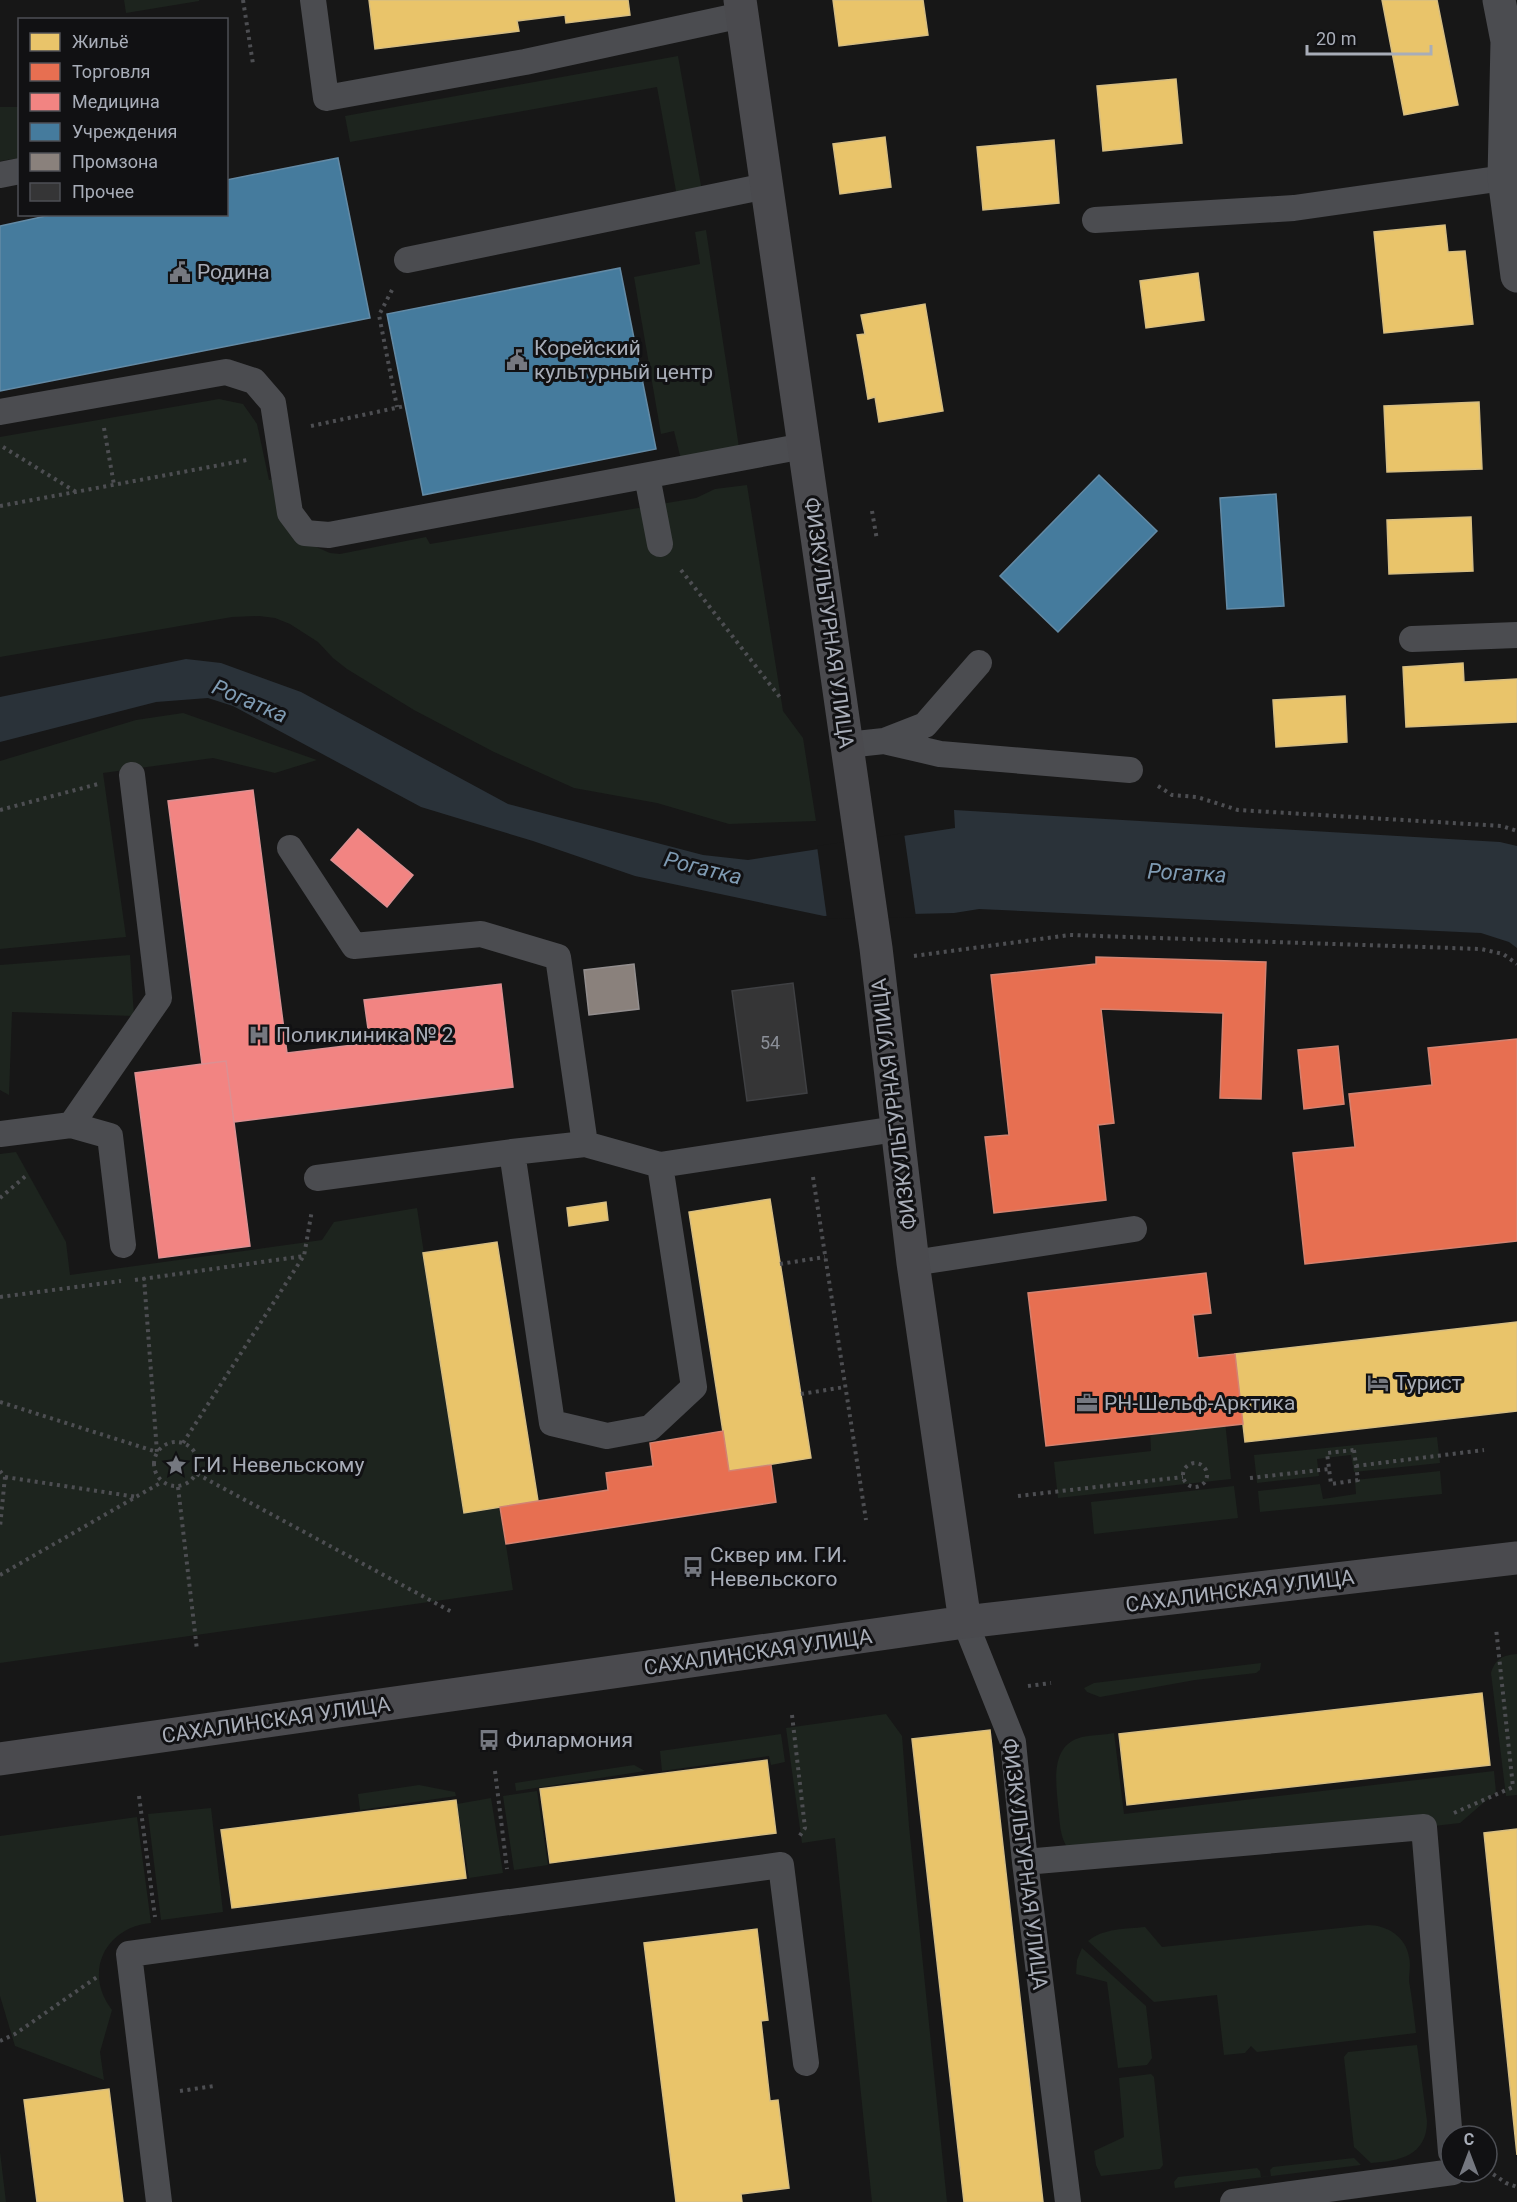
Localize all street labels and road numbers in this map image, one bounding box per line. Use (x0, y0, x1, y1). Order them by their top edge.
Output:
street label: ФИЗКУЛЬТУРНАЯ УЛИЦА (799, 496, 859, 750)
street label: ФИЗКУЛЬТУРНАЯ УЛИЦА (867, 977, 921, 1231)
street label: САХАЛИНСКАЯ УЛИЦА (1124, 1565, 1356, 1617)
street label: САХАЛИНСКАЯ УЛИЦА (642, 1624, 874, 1680)
street label: САХАЛИНСКАЯ УЛИЦА (160, 1692, 392, 1748)
street label: ФИЗКУЛЬТУРНАЯ УЛИЦА (998, 1737, 1052, 1991)

